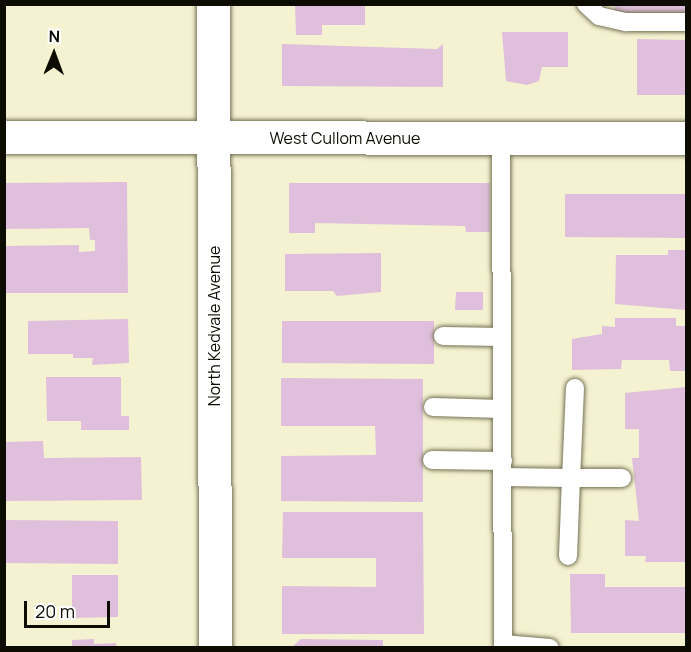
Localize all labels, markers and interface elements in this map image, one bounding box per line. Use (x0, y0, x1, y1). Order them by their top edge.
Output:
north arrow (24, 24, 84, 84)
text: N (48, 25, 60, 47)
street label: West Cullom Avenue (270, 128, 420, 148)
street label: North Kedvale Avenue (204, 246, 224, 406)
scale bar (27, 589, 112, 627)
text: 20 m (35, 599, 75, 623)

